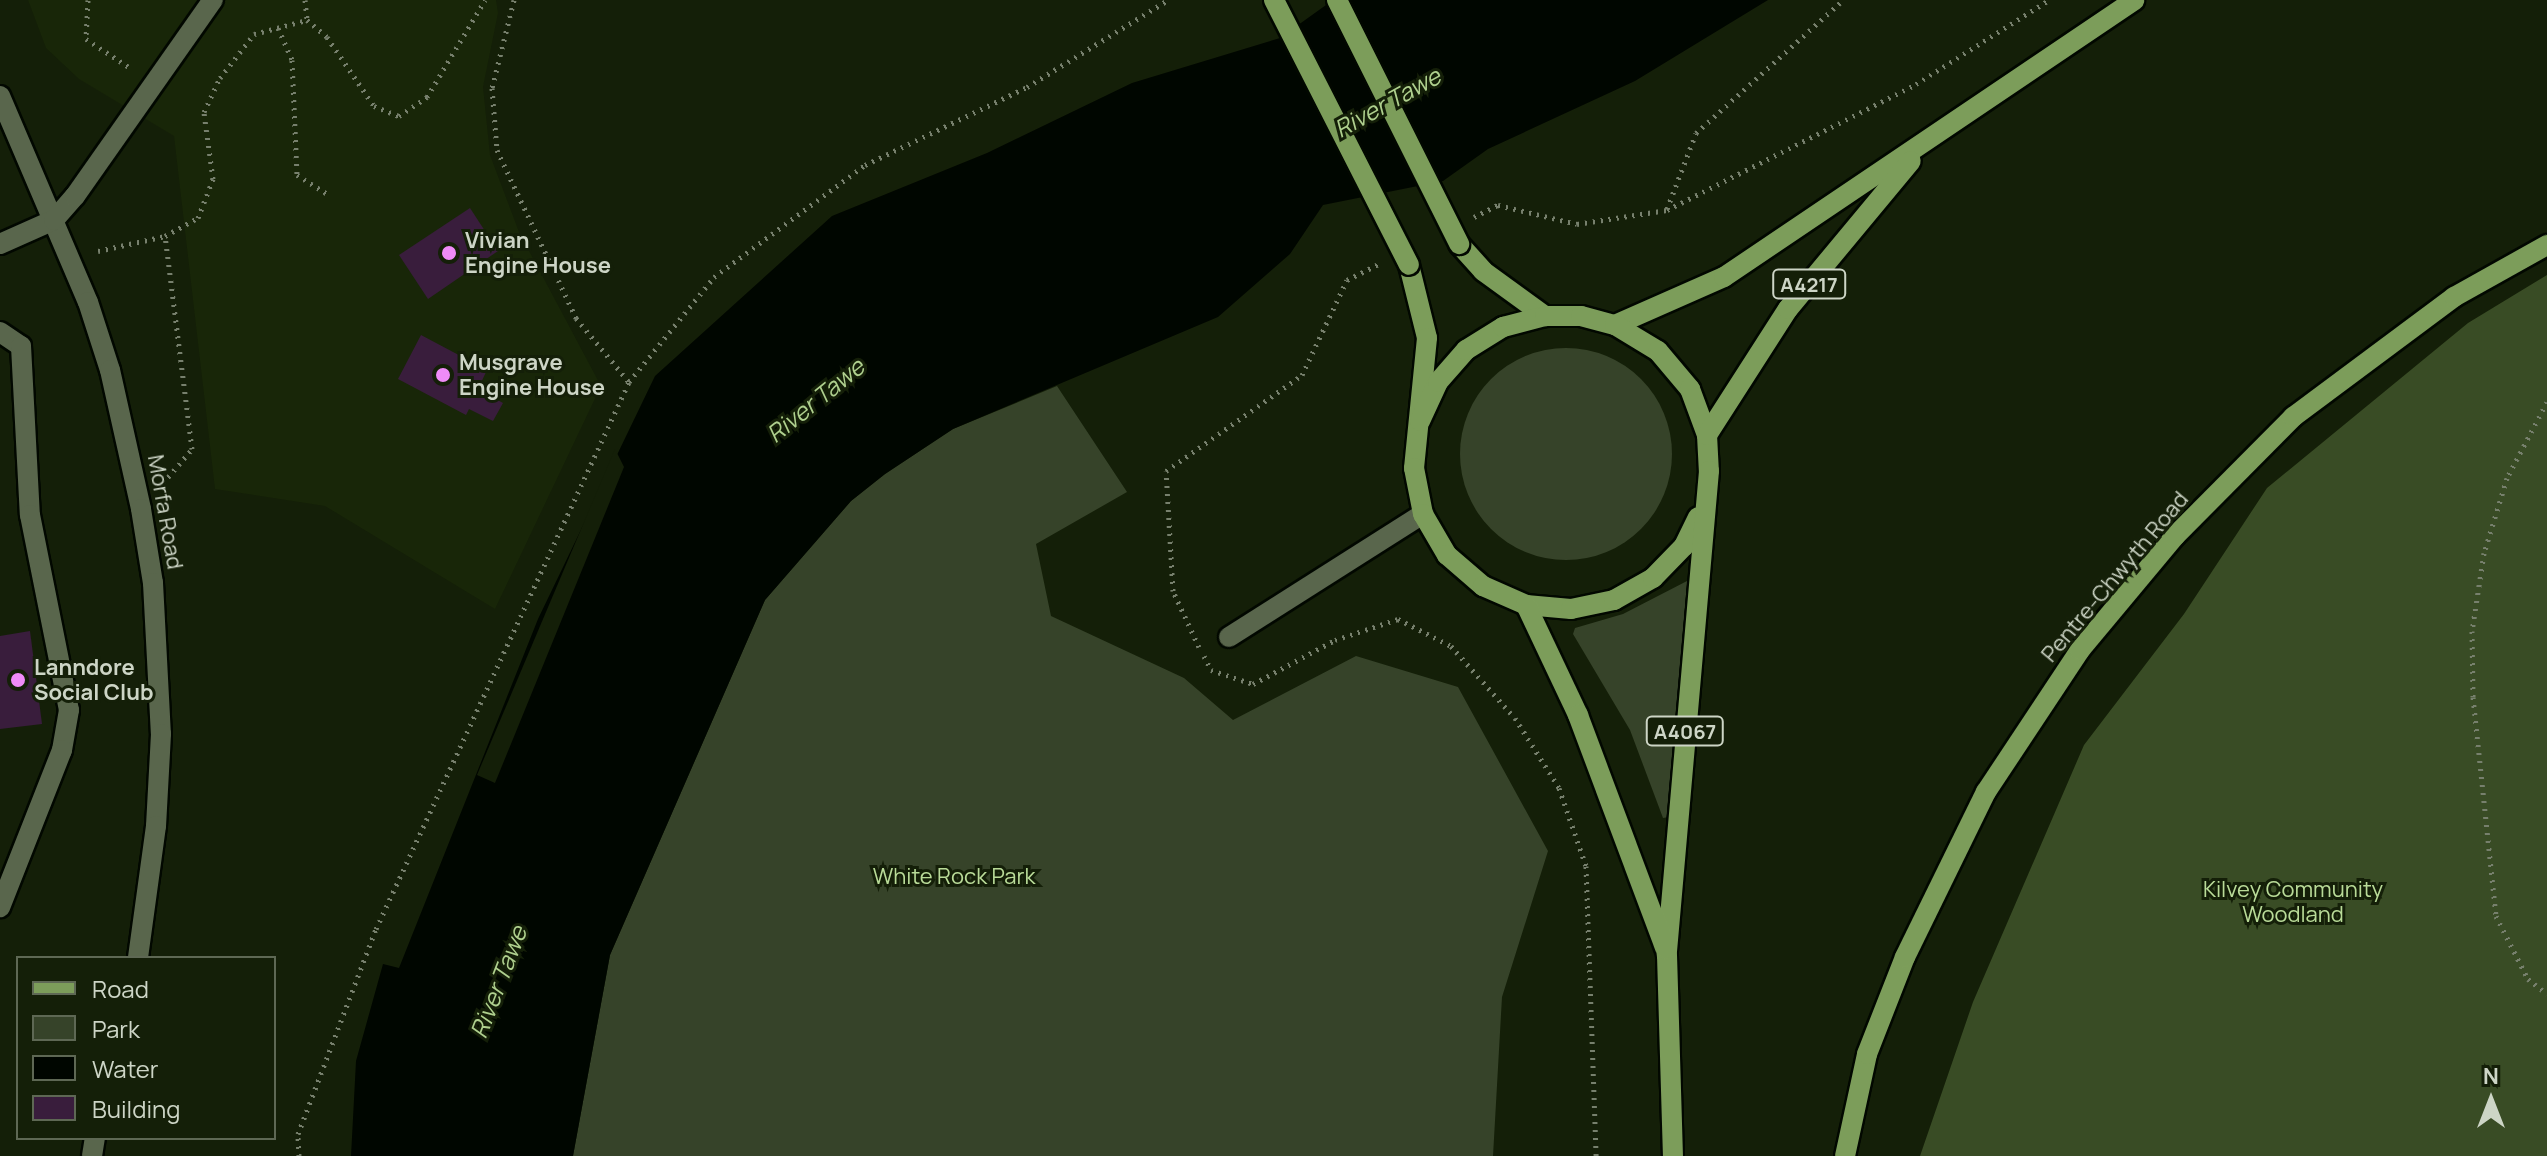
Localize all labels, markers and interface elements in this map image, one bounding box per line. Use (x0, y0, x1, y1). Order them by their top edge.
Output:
water label: River Tawe (1329, 61, 1445, 143)
place label: Vivian Engine House (465, 227, 611, 278)
marker: Vivian Engine House (440, 244, 458, 262)
road number: A4217 (1771, 268, 1847, 300)
place label: Musgrave Engine House (459, 349, 605, 400)
water label: River Tawe (760, 352, 870, 448)
marker: Musgrave Engine House (434, 366, 452, 384)
street label: Morfa Road (142, 453, 188, 571)
street label: Pentre-Chwyth Road (2036, 487, 2194, 667)
place label: Lanndore Social Club (34, 654, 154, 706)
marker: Lanndore Social Club (9, 671, 27, 689)
road number: A4067 (1645, 715, 1725, 747)
park label: White Rock Park (873, 864, 1035, 890)
park label: Kilvey Community Woodland (2203, 876, 2383, 928)
water label: River Tawe (464, 922, 532, 1042)
legend (16, 956, 276, 1140)
text: Road (92, 972, 149, 1005)
text: Park (92, 1012, 140, 1045)
text: Water (92, 1052, 159, 1085)
north arrow (2451, 1060, 2531, 1140)
text: N (2483, 1061, 2499, 1091)
text: Building (92, 1092, 180, 1125)

